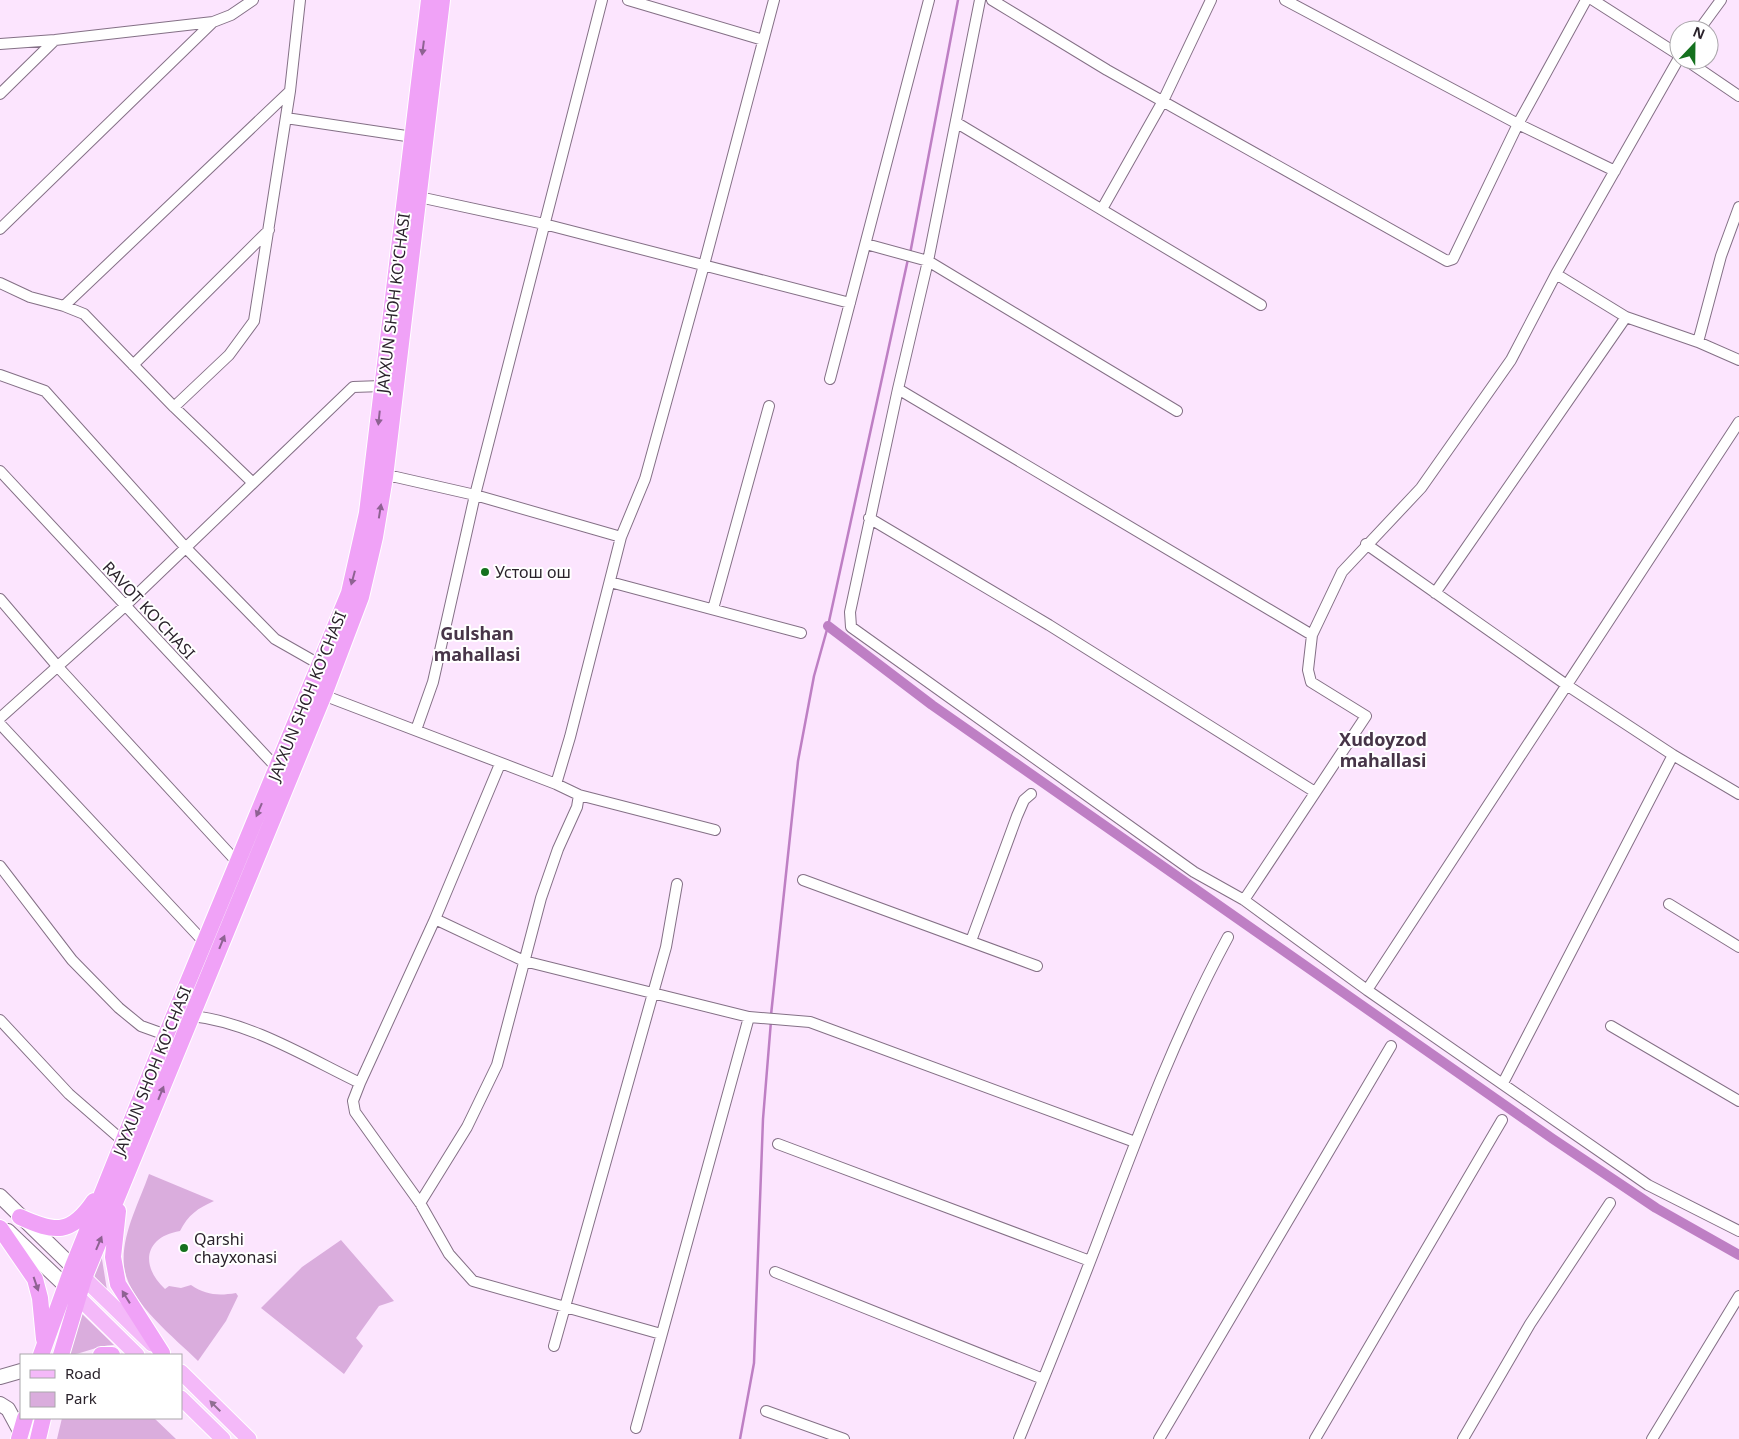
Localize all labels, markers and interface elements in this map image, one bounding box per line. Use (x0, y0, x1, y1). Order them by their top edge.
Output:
north arrow (1669, 20, 1719, 70)
text: N (1690, 22, 1708, 43)
one-way arrow (419, 41, 427, 57)
street label: JAYXUN SHOH KO'CHASI (371, 212, 415, 396)
one-way arrow (374, 410, 382, 426)
one-way arrow (376, 503, 384, 519)
street label: RAVOT KO'CHASI (98, 556, 200, 664)
place label: Устош ош (495, 561, 571, 583)
marker: Устош ош (479, 566, 491, 578)
one-way arrow (349, 571, 357, 586)
street label: JAYXUN SHOH KO'CHASI (262, 608, 351, 786)
district label: Gulshan mahallasi (434, 621, 520, 666)
district label: Xudoyzod mahallasi (1339, 727, 1427, 772)
one-way arrow (255, 803, 263, 817)
one-way arrow (218, 934, 226, 949)
street label: JAYXUN SHOH KO'CHASI (107, 983, 196, 1161)
one-way arrow (157, 1086, 165, 1100)
place label: Qarshi chayxonasi (194, 1228, 277, 1268)
one-way arrow (95, 1236, 103, 1250)
marker: Qarshi chayxonasi (178, 1242, 190, 1254)
one-way arrow (32, 1277, 40, 1292)
one-way arrow (121, 1290, 131, 1304)
legend (20, 1354, 182, 1419)
text: Road (65, 1363, 101, 1383)
text: Park (65, 1388, 97, 1408)
one-way arrow (209, 1400, 221, 1412)

